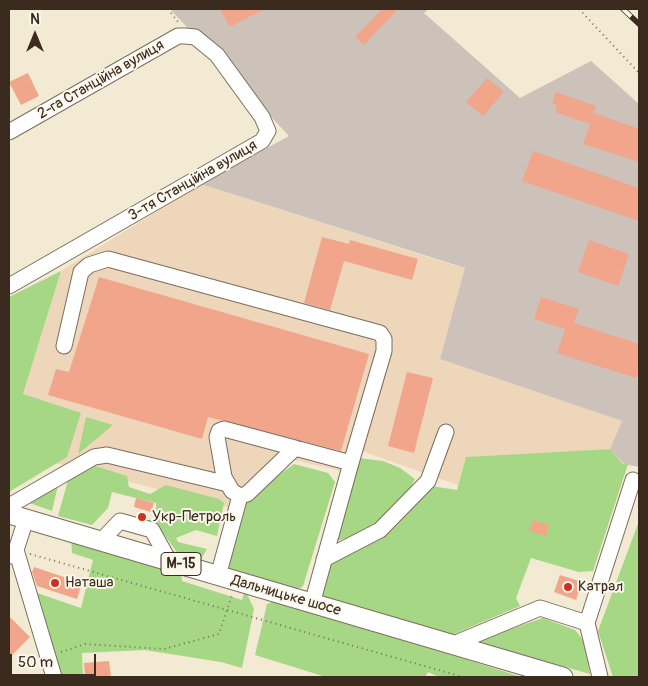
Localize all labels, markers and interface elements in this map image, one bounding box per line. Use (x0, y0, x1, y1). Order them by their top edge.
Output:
north arrow (10, 10, 60, 60)
text: N (30, 11, 40, 28)
street label: 2-га Станційна вулиця (35, 36, 167, 124)
street label: 3-тя Станційна вулиця (125, 137, 261, 225)
place label: Укр-Петроль (152, 508, 236, 526)
marker: Укр-Петроль (136, 511, 148, 523)
road number: М-15 (161, 552, 201, 576)
street label: Дальницьке шосе (229, 572, 343, 620)
place label: Наташа (65, 574, 114, 592)
marker: Наташа (49, 577, 61, 589)
place label: Катрал (578, 578, 623, 596)
marker: Катрал (562, 581, 574, 593)
scale bar (12, 644, 99, 676)
text: 50 m (18, 653, 53, 672)

